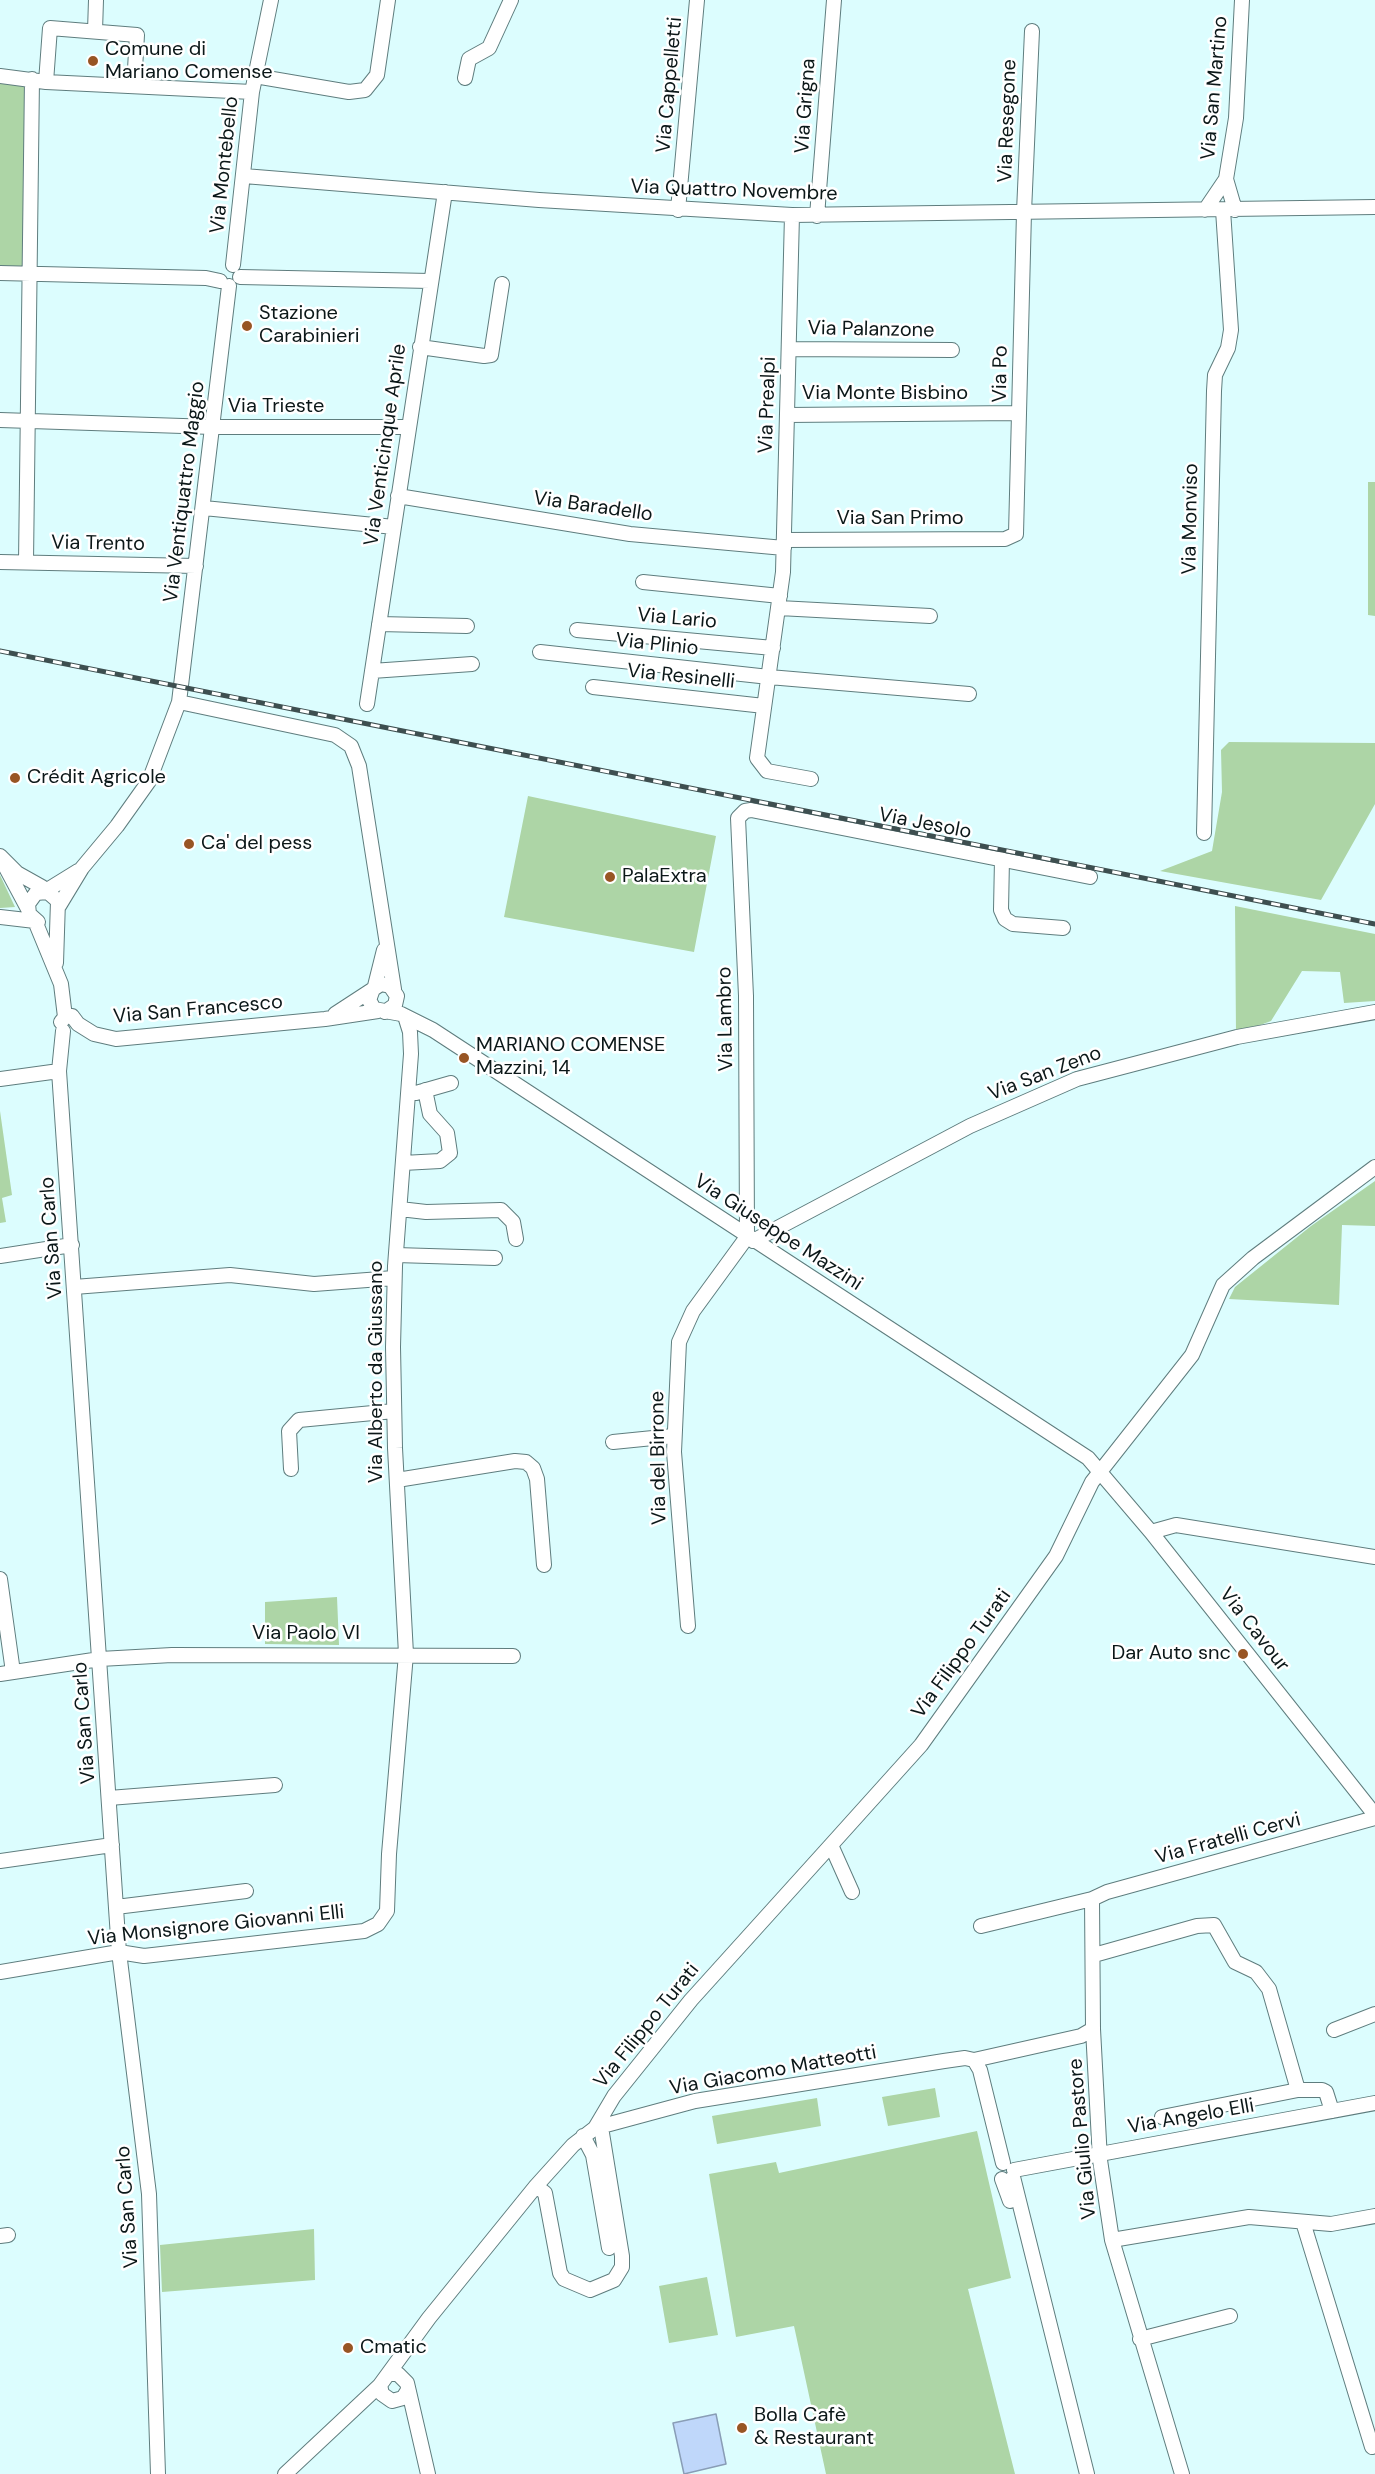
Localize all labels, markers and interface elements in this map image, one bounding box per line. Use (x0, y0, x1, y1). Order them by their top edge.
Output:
street label: Via San Martino (1197, 15, 1233, 161)
street label: Via Cappelletti (652, 16, 688, 154)
place label: Comune di Mariano Comense (105, 38, 273, 85)
marker: Comune di Mariano Comense (86, 54, 100, 68)
street label: Via Grigna (791, 58, 821, 154)
street label: Via Resegone (994, 59, 1022, 183)
street label: Via Montebello (206, 95, 244, 235)
street label: Via Quattro Novembre (630, 175, 838, 207)
place label: Stazione Carabinieri (259, 302, 360, 349)
street label: Via Palanzone (807, 317, 935, 343)
marker: Stazione Carabinieri (240, 319, 254, 333)
street label: Via Venticinque Aprile (360, 342, 412, 548)
street label: Via Po (989, 345, 1013, 403)
street label: Via Prealpi (754, 356, 782, 454)
street label: Via Ventiquattro Maggio (159, 380, 211, 604)
street label: Via Monte Bisbino (802, 382, 968, 406)
street label: Via Trieste (228, 395, 324, 419)
street label: Via Monviso (1178, 463, 1204, 575)
street label: Via Baradello (532, 487, 654, 527)
street label: Via San Primo (836, 507, 964, 531)
street label: Via Trento (51, 531, 145, 557)
street label: Via Lario (636, 604, 718, 634)
street label: Via Plinio (614, 629, 700, 661)
street label: Via Resinelli (626, 659, 736, 695)
place label: Crédit Agricole (27, 766, 166, 790)
marker: Crédit Agricole (8, 771, 22, 785)
street label: Via Jesolo (877, 803, 973, 845)
place label: Ca' del pess (201, 832, 312, 856)
marker: Ca' del pess (182, 837, 196, 851)
place label: PalaExtra (622, 865, 707, 889)
marker: PalaExtra (603, 870, 617, 884)
street label: Via Lambro (713, 966, 739, 1072)
street label: Via San Francesco (112, 991, 284, 1029)
place label: MARIANO COMENSE Mazzini, 14 (476, 1034, 665, 1081)
street label: Via San Zeno (985, 1041, 1105, 1107)
marker: MARIANO COMENSE Mazzini, 14 (457, 1051, 471, 1065)
street label: Via Giuseppe Mazzini (689, 1170, 867, 1296)
street label: Via San Carlo (36, 1176, 68, 1300)
street label: Via Alberto da Giussano (365, 1261, 389, 1483)
street label: Via del Birrone (646, 1391, 672, 1525)
street label: Via Cavour (1214, 1583, 1294, 1677)
street label: Via Filippo Turati (907, 1585, 1017, 1723)
street label: Via Paolo VI (252, 1622, 360, 1646)
place label: Dar Auto snc (1111, 1642, 1231, 1666)
marker: Dar Auto snc (1236, 1647, 1250, 1661)
street label: Via San Carlo (69, 1661, 101, 1785)
street label: Via Fratelli Cervi (1153, 1808, 1303, 1870)
street label: Via Monsignore Giovanni Elli (86, 1901, 346, 1951)
street label: Via Filippo Turati (589, 1959, 705, 2093)
street label: Via Giacomo Matteotti (668, 2041, 878, 2101)
street label: Via Giulio Pastore (1064, 2057, 1102, 2221)
street label: Via Angelo Elli (1126, 2094, 1256, 2140)
street label: Via San Carlo (112, 2145, 144, 2269)
place label: Cmatic (360, 2336, 427, 2360)
marker: Cmatic (341, 2341, 355, 2355)
place label: Bolla Cafè & Restaurant (754, 2404, 874, 2451)
marker: Bolla Cafè & Restaurant (735, 2421, 749, 2435)

